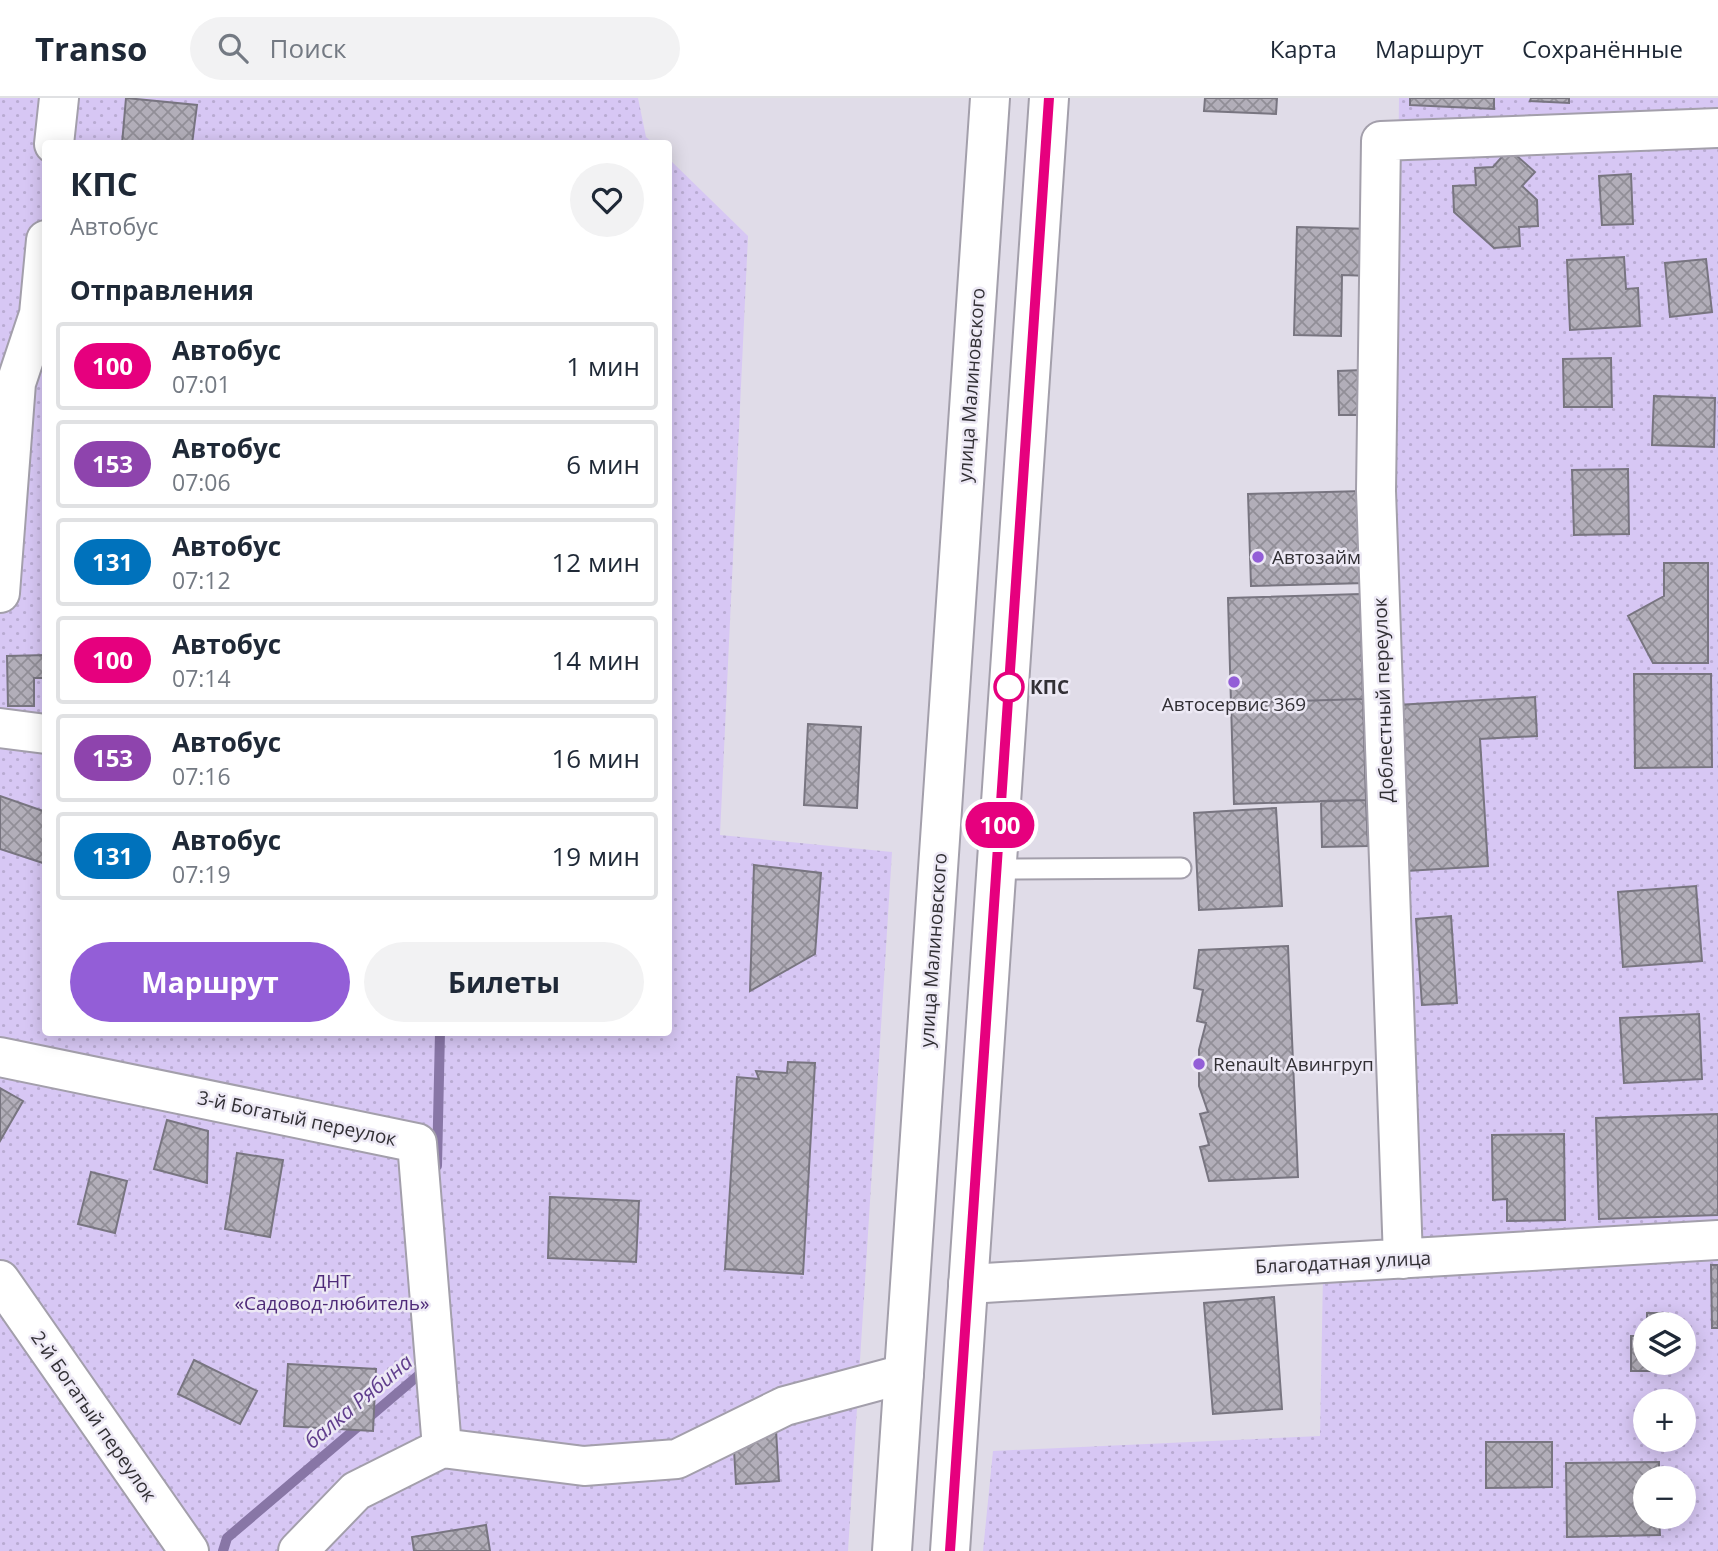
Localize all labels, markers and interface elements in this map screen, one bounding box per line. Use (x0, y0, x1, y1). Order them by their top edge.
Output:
search box (190, 17, 680, 80)
text: Transo (35, 26, 148, 71)
icon: search (214, 29, 252, 67)
text: Поиск (270, 30, 347, 66)
text: Карта (1270, 32, 1337, 65)
text: Маршрут (1375, 32, 1484, 65)
text: Сохранённые (1522, 32, 1683, 65)
text: КПС (70, 161, 138, 206)
button: heart (570, 163, 644, 237)
text: Автобус (70, 210, 159, 242)
text: Отправления (70, 272, 254, 308)
street label: улица Малиновского (951, 287, 991, 483)
text: Автобус (172, 332, 281, 368)
text: 1 мин (566, 348, 640, 384)
text: 100 (92, 349, 133, 382)
text: 07:01 (172, 368, 231, 400)
text: Автобус (172, 430, 281, 466)
text: 6 мин (566, 446, 640, 482)
text: 153 (92, 447, 133, 480)
text: 07:06 (172, 466, 231, 498)
text: Автобус (172, 528, 281, 564)
text: 12 мин (551, 544, 640, 580)
place label: Автозайм (1272, 544, 1361, 570)
text: 131 (92, 545, 133, 578)
marker: Автозайм (1250, 549, 1266, 565)
text: 07:12 (172, 564, 231, 596)
street label: Доблестный переулок (1366, 597, 1400, 803)
text: Автобус (172, 626, 281, 662)
text: 14 мин (551, 642, 640, 678)
text: 100 (92, 643, 133, 676)
text: 07:14 (172, 662, 231, 694)
marker: КПС (994, 672, 1024, 702)
place label: КПС (1030, 674, 1069, 700)
marker: Автосервис 369 (1226, 674, 1242, 690)
place label: Автосервис 369 (1162, 691, 1306, 717)
text: Автобус (172, 724, 281, 760)
text: 16 мин (551, 740, 640, 776)
text: 153 (92, 741, 133, 774)
text: 07:16 (172, 760, 231, 792)
line badge: 100 (960, 802, 1040, 848)
text: 100 (979, 808, 1021, 841)
text: Автобус (172, 822, 281, 858)
text: 19 мин (551, 838, 640, 874)
text: 131 (92, 839, 133, 872)
street label: улица Малиновского (913, 852, 953, 1048)
text: 07:19 (172, 858, 231, 890)
button: Маршрут (70, 942, 350, 1022)
button: Билеты (364, 942, 644, 1022)
place label: Renault Авингруп (1213, 1051, 1374, 1077)
marker: Renault Авингруп (1191, 1056, 1207, 1072)
street label: 3-й Богатый переулок (195, 1084, 399, 1152)
street label: Благодатная улица (1254, 1244, 1432, 1280)
park label: ДНТ «Садовод-любитель» (235, 1268, 429, 1316)
map controls (1633, 1312, 1696, 1529)
button: layers (1633, 1312, 1696, 1375)
street label: 2-й Богатый переулок (25, 1326, 163, 1507)
water label: балка Рябина (298, 1347, 418, 1454)
button: + (1633, 1389, 1696, 1452)
button: − (1633, 1466, 1696, 1529)

